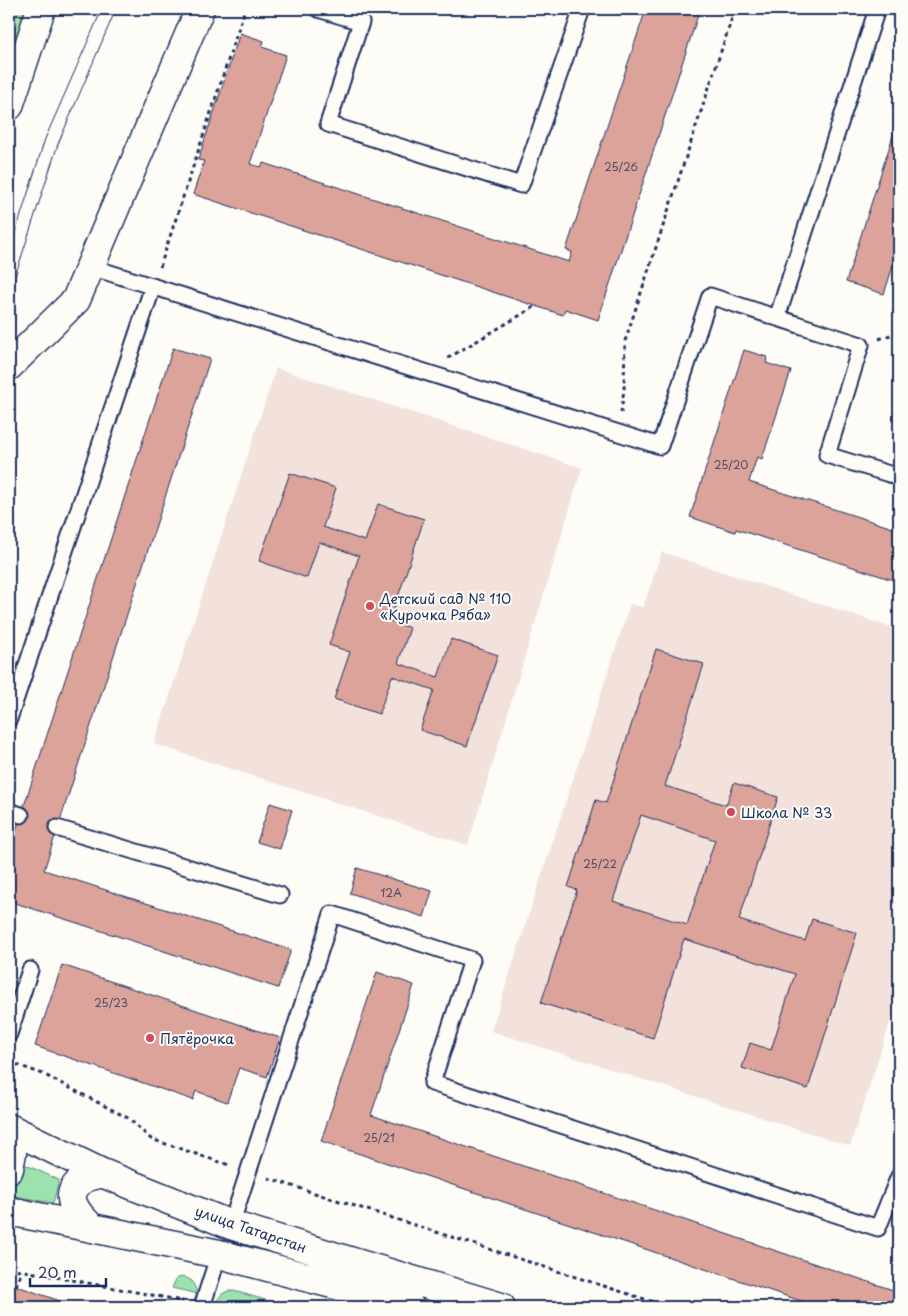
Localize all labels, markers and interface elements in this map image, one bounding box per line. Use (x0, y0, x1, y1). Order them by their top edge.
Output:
house number: 25/26 (604, 158, 638, 175)
house number: 25/20 (714, 456, 748, 473)
place label: Детский сад № 110 «Курочка Ряба» (379, 588, 511, 625)
marker: Детский сад № 110 «Курочка Ряба» (364, 600, 376, 612)
place label: Школа № 33 (741, 802, 832, 823)
marker: Школа № 33 (725, 806, 737, 818)
house number: 25/22 (583, 855, 617, 872)
house number: 12А (380, 884, 402, 901)
house number: 25/23 (94, 994, 128, 1011)
place label: Пятёрочка (160, 1028, 234, 1049)
marker: Пятёрочка (144, 1032, 156, 1044)
house number: 25/21 (363, 1129, 395, 1146)
street label: улица Татарстан (192, 1200, 310, 1258)
scale bar (30, 1256, 106, 1288)
text: 20 m (38, 1260, 77, 1283)

